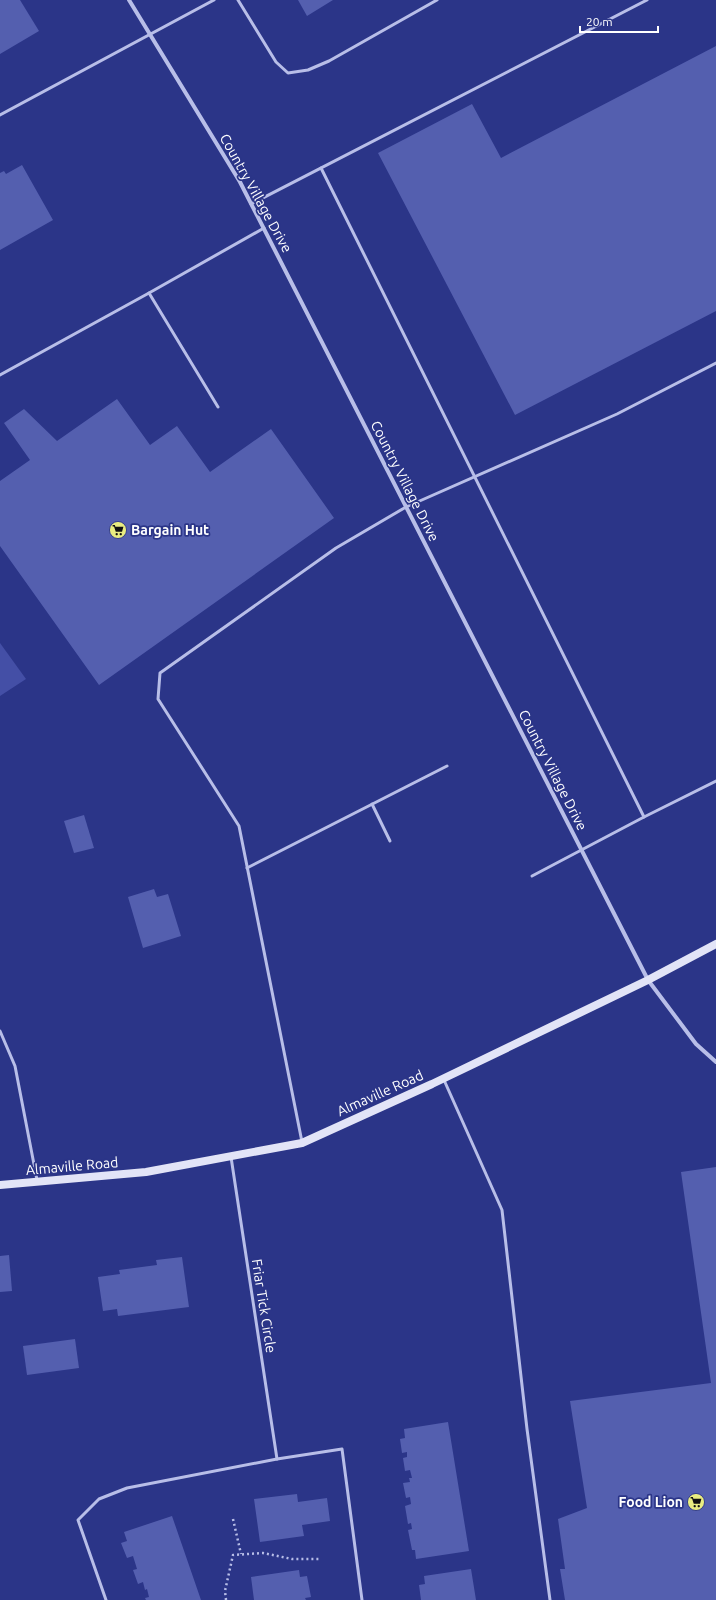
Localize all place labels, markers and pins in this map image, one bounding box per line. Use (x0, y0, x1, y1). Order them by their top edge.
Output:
supermarket icon: Bargain Hut (108, 520, 128, 540)
place label: Bargain Hut (131, 522, 209, 538)
supermarket icon: Food Lion (686, 1492, 706, 1512)
place label: Food Lion (618, 1494, 683, 1510)

